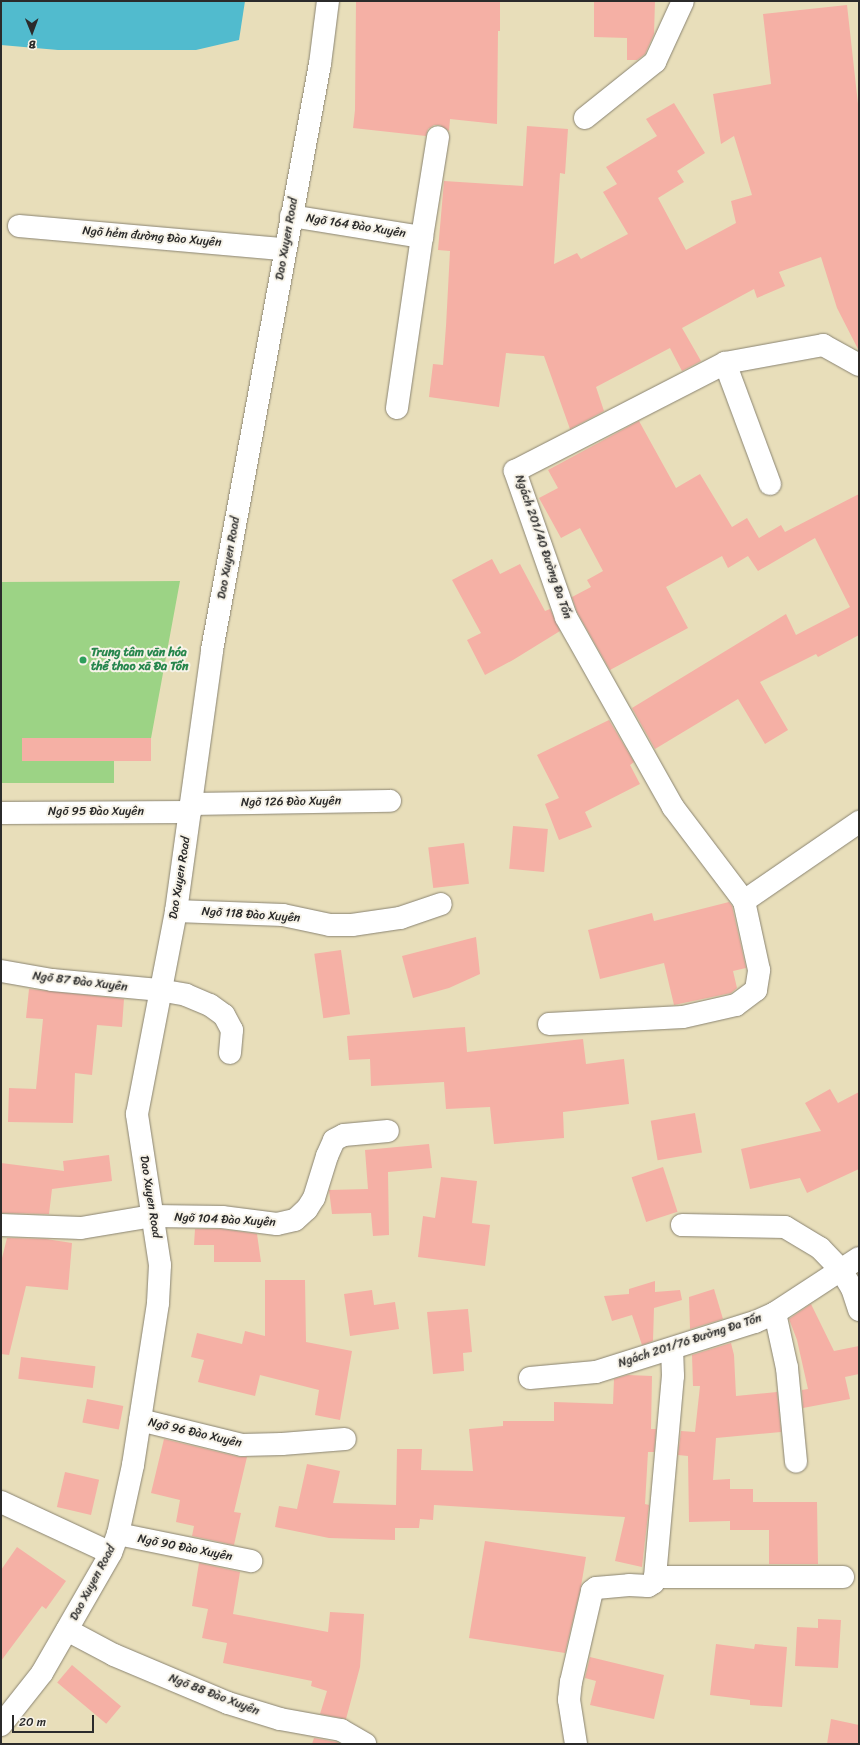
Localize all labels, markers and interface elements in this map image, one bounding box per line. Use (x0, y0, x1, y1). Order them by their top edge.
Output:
north arrow (12, 12, 52, 52)
text: B (29, 35, 36, 54)
street label: Dao Xuyen Road (273, 197, 301, 281)
street label: Ngõ 164 Đào Xuyên (305, 211, 407, 241)
street label: Ngõ hẻm đường Đào Xuyên (82, 224, 222, 250)
street label: Ngách 201/40 Đường Đa Tốn (512, 473, 574, 621)
street label: Dao Xuyen Road (215, 516, 243, 600)
place label: Trung tâm văn hóa thể thao xã Đa Tốn (91, 646, 188, 674)
marker: Trung tâm văn hóa thể thao xã Đa Tốn (78, 655, 88, 665)
street label: Ngõ 126 Đào Xuyên (241, 794, 341, 810)
street label: Ngõ 95 Đào Xuyên (48, 805, 144, 819)
street label: Dao Xuyen Road (166, 836, 194, 920)
street label: Ngõ 118 Đào Xuyên (201, 904, 301, 926)
street label: Ngõ 87 Đào Xuyên (32, 969, 128, 995)
street label: Dao Xuyen Road (136, 1155, 164, 1239)
street label: Ngõ 104 Đào Xuyên (174, 1210, 276, 1230)
street label: Ngách 201/76 Đường Đa Tốn (616, 1311, 764, 1371)
street label: Ngõ 96 Đào Xuyên (147, 1415, 243, 1451)
street label: Ngõ 90 Đào Xuyên (136, 1532, 234, 1564)
street label: Dao Xuyen Road (67, 1543, 119, 1623)
street label: Ngõ 88 Đào Xuyên (167, 1671, 261, 1719)
scale bar (14, 1707, 96, 1733)
text: 20 m (19, 1711, 46, 1733)

